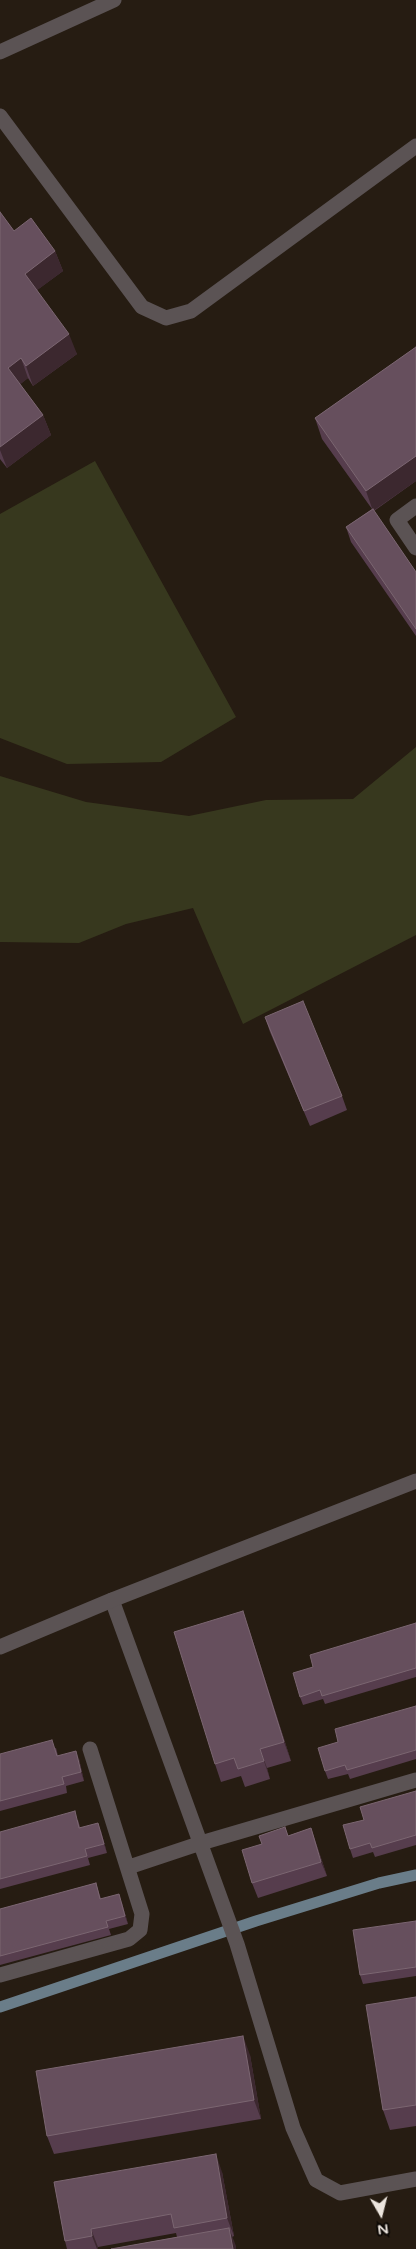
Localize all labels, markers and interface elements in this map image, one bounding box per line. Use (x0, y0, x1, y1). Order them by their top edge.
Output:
north arrow (356, 2189, 406, 2239)
text: N (376, 2220, 390, 2239)

